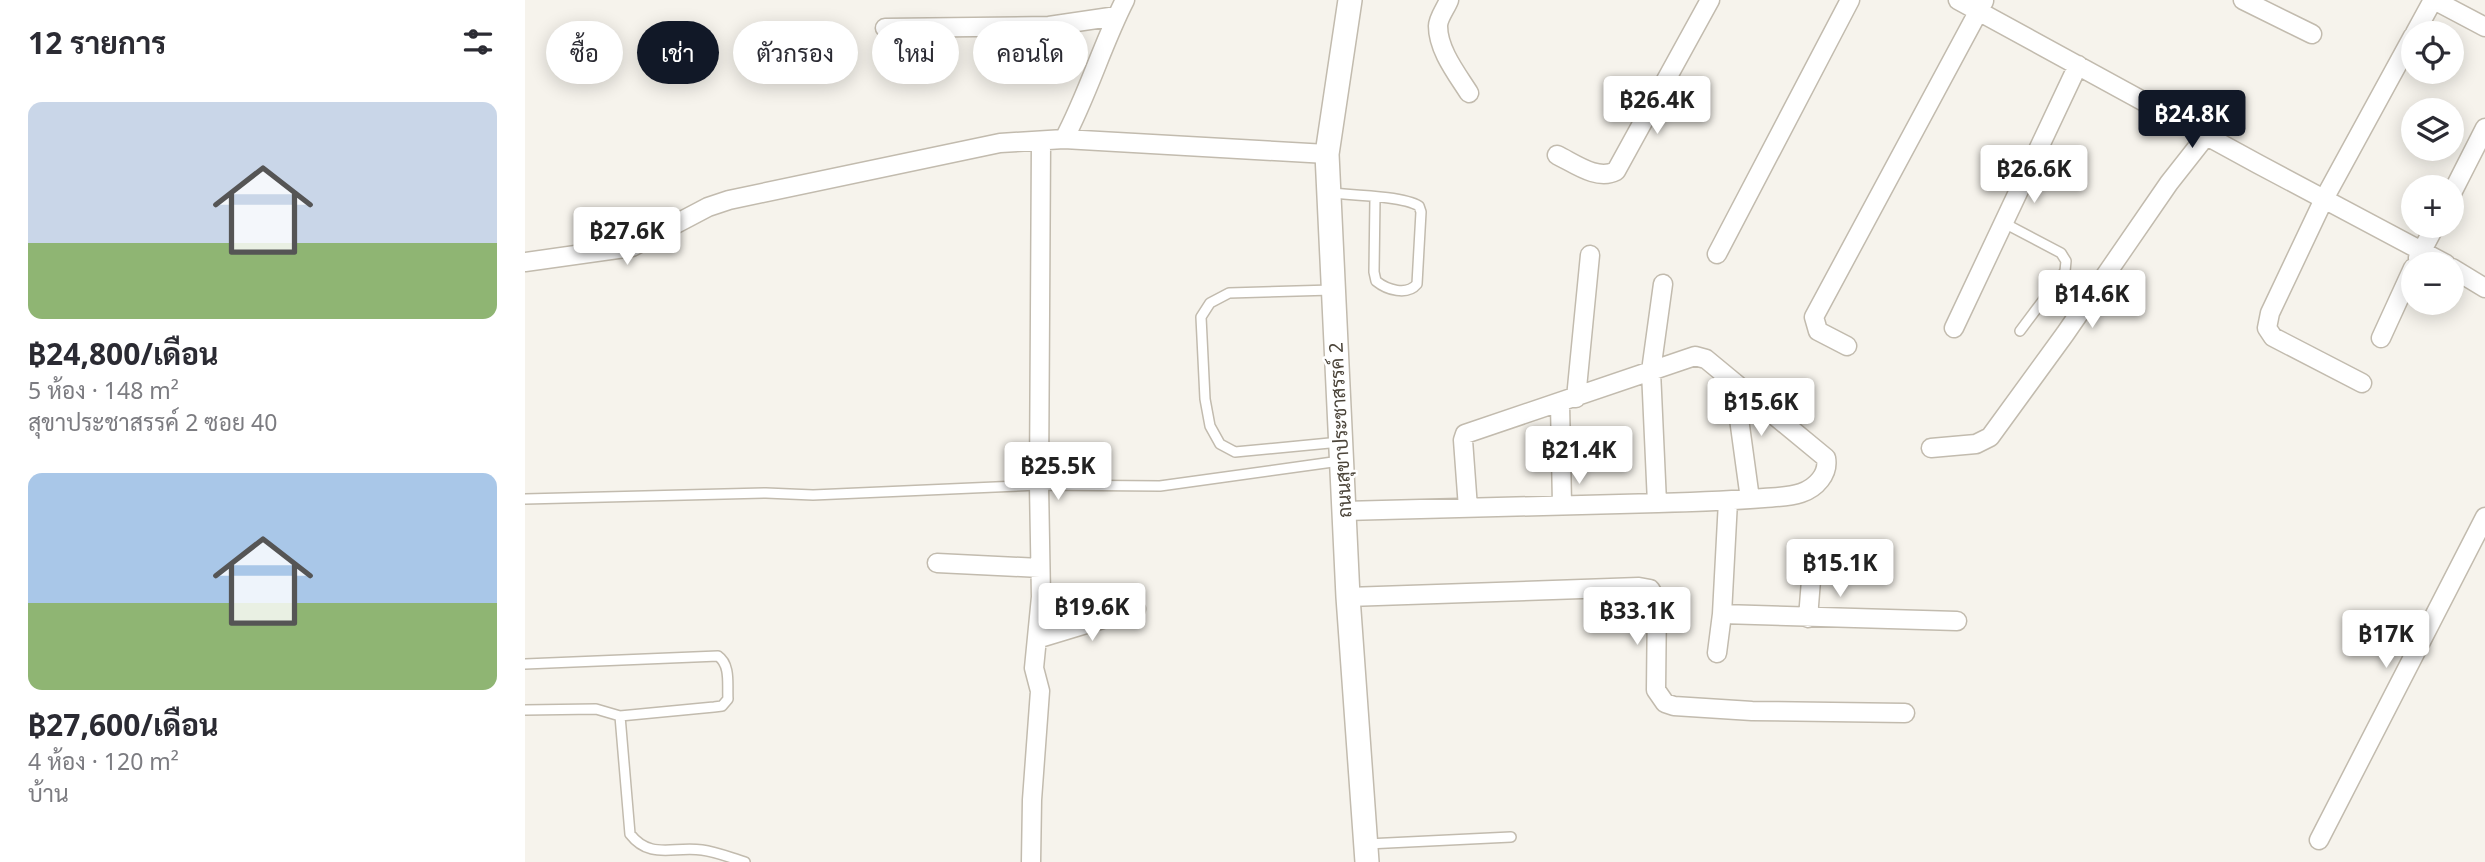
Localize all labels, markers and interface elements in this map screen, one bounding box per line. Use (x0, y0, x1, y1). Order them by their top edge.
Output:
chip: ซื้อ (546, 21, 623, 84)
chip: เช่า (637, 21, 719, 84)
chip: ตัวกรอง (733, 21, 858, 84)
chip: ใหม่ (872, 21, 959, 84)
chip: คอนโด (973, 21, 1088, 84)
map controls (2401, 21, 2464, 315)
button: locate (2401, 21, 2464, 84)
text: 12 รายการ (28, 22, 166, 63)
icon: filters (459, 23, 497, 61)
pin: ฿26.4K (1600, 76, 1714, 136)
text: ฿26.4K (1619, 83, 1695, 115)
pin: ฿24.8K (2135, 90, 2249, 150)
text: ฿24.8K (2154, 97, 2230, 129)
button: layers (2401, 98, 2464, 161)
pin: ฿26.6K (1977, 146, 2091, 205)
icon: home (200, 147, 326, 273)
text: ฿26.6K (1996, 152, 2072, 184)
button: + (2401, 175, 2464, 238)
pin: ฿27.6K (570, 208, 684, 267)
text: ฿27.6K (589, 214, 665, 246)
button: − (2401, 252, 2464, 315)
pin: ฿14.6K (2035, 270, 2149, 330)
text: ฿14.6K (2054, 277, 2130, 309)
text: ฿24,800/เดือน (28, 333, 219, 374)
street label: ถนนสุขาประชาสรรค์ 2 (1322, 341, 1358, 519)
text: 5 ห้อง · 148 m² (28, 374, 179, 406)
pin: ฿15.6K (1704, 378, 1818, 438)
text: ฿15.6K (1723, 385, 1799, 417)
text: สุขาประชาสรรค์ 2 ซอย 40 (28, 406, 277, 438)
pin: ฿21.4K (1522, 426, 1636, 486)
text: ฿21.4K (1541, 433, 1617, 465)
pin: ฿25.5K (1001, 442, 1115, 502)
text: ฿25.5K (1020, 449, 1096, 481)
icon: home (200, 518, 326, 644)
pin: ฿15.1K (1783, 540, 1897, 599)
text: ฿15.1K (1802, 546, 1878, 578)
pin: ฿19.6K (1035, 584, 1149, 643)
pin: ฿33.1K (1580, 588, 1694, 647)
text: ฿19.6K (1054, 590, 1130, 622)
text: ฿33.1K (1599, 594, 1675, 626)
pin: ฿17K (2345, 610, 2427, 670)
text: ฿17K (2358, 617, 2414, 649)
text: ฿27,600/เดือน (28, 704, 219, 745)
text: 4 ห้อง · 120 m² (28, 745, 179, 777)
text: บ้าน (28, 777, 69, 809)

